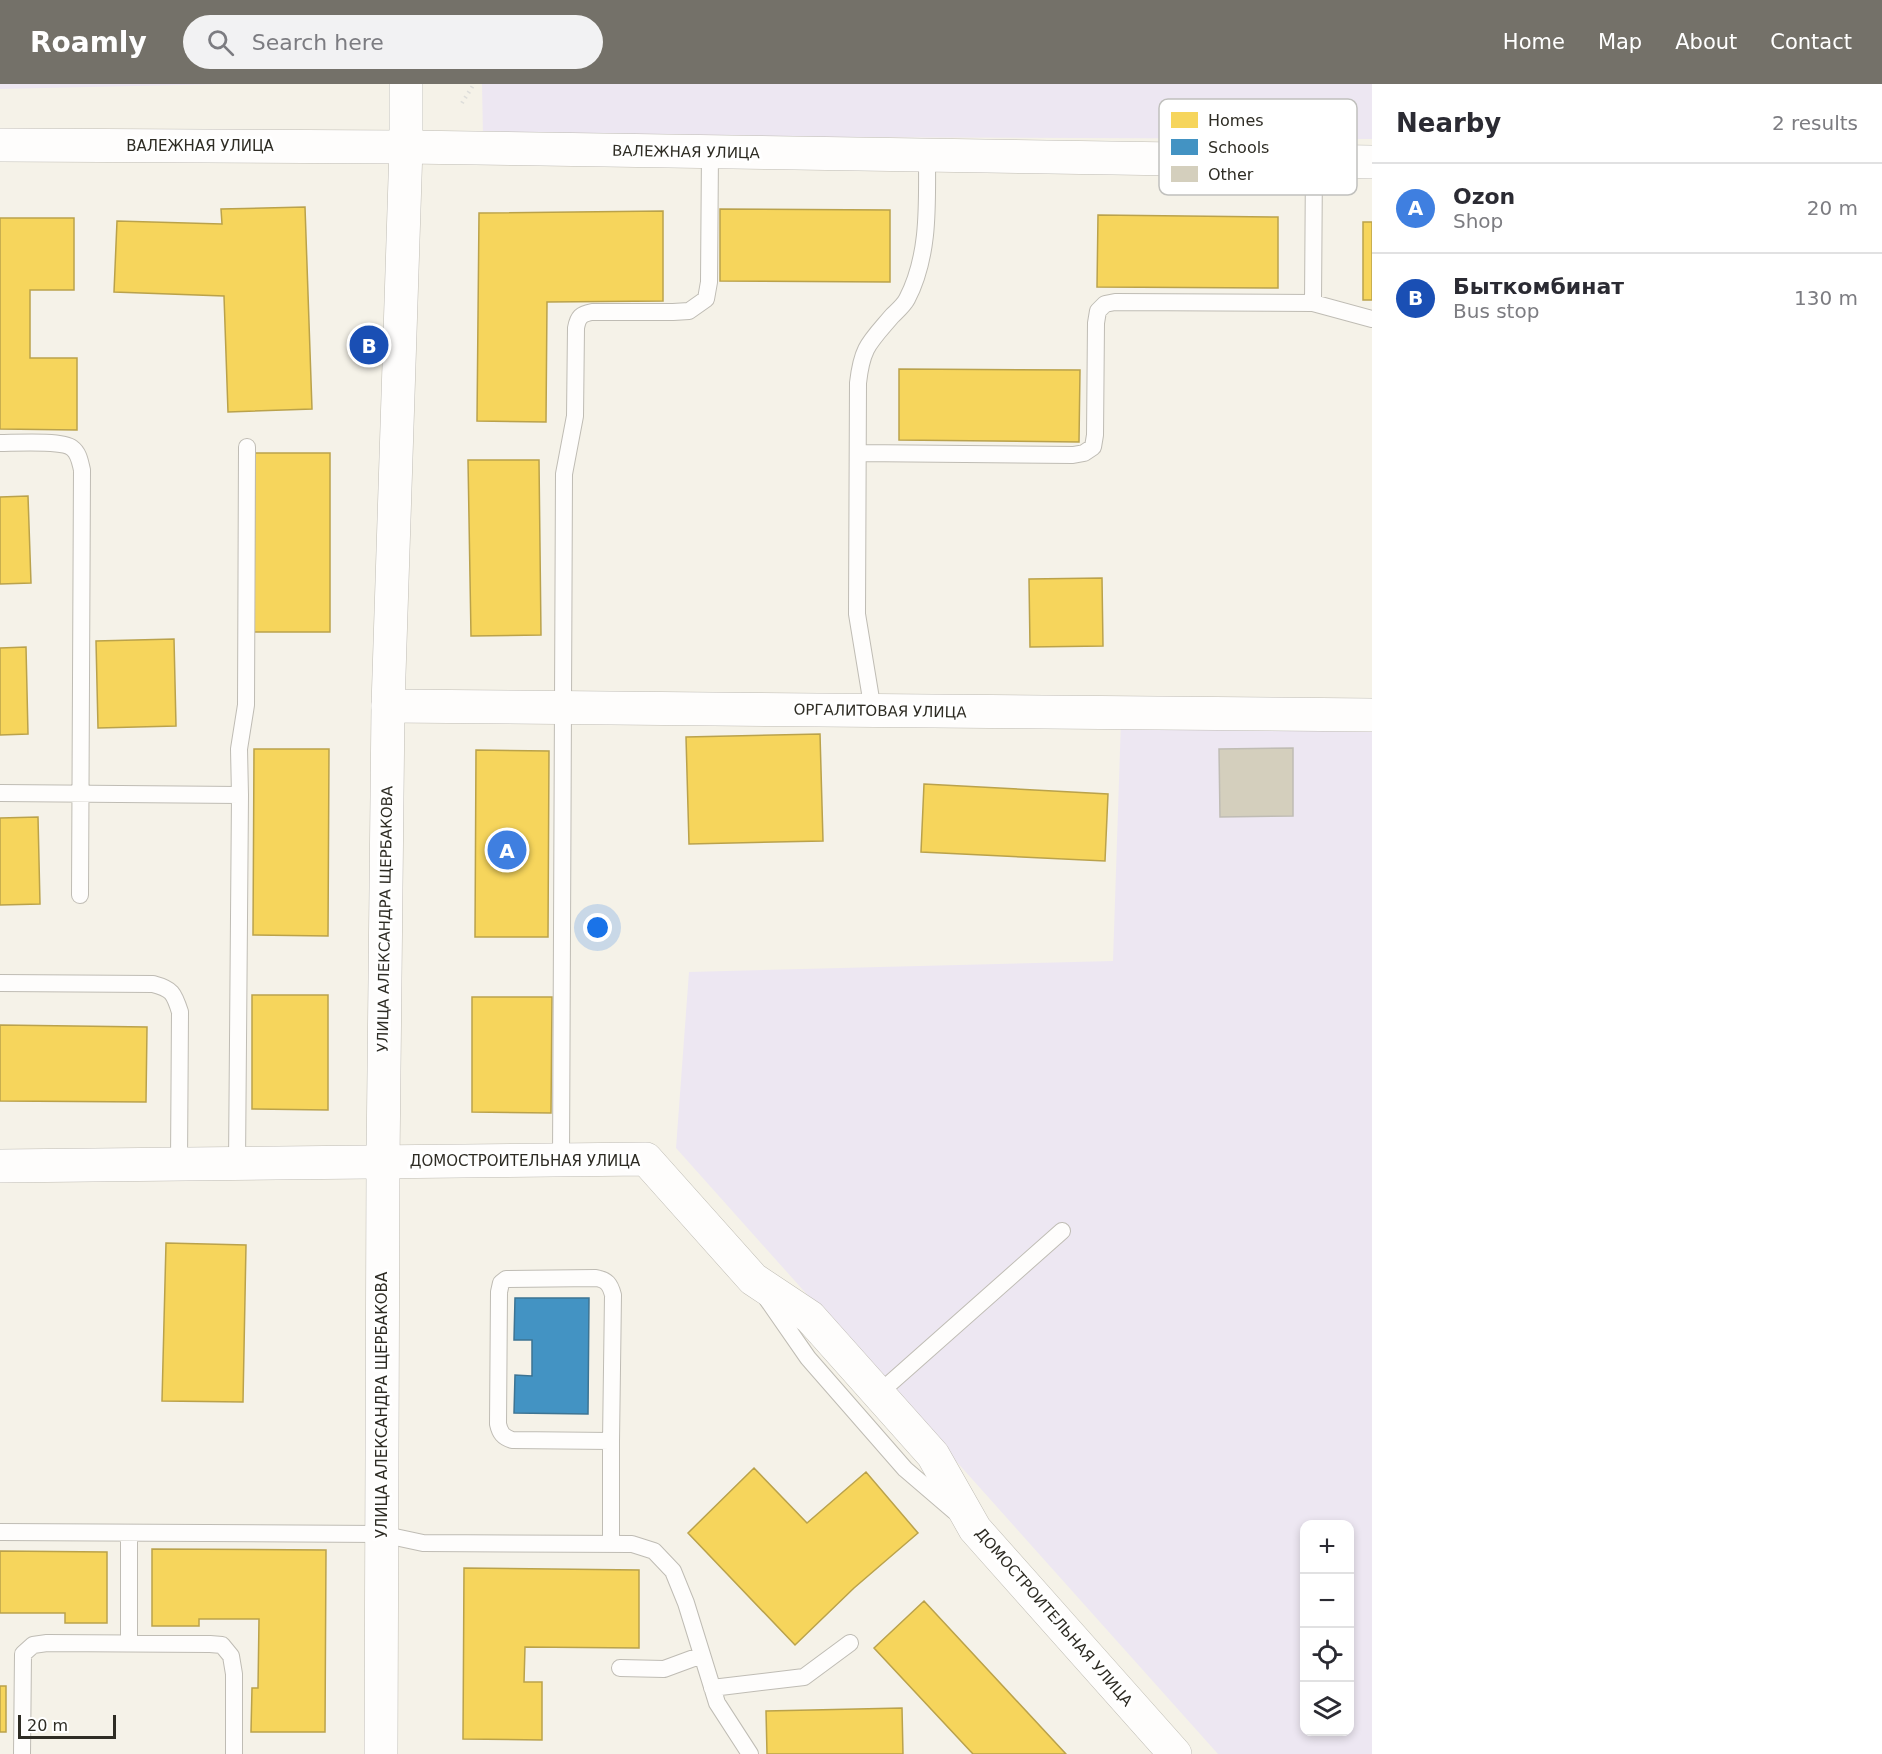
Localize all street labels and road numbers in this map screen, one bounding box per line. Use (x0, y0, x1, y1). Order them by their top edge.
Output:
street label: ВАЛЕЖНАЯ УЛИЦА (126, 137, 275, 155)
street label: ВАЛЕЖНАЯ УЛИЦА (612, 142, 761, 162)
street label: ОРГАЛИТОВАЯ УЛИЦА (793, 700, 967, 722)
street label: УЛИЦА АЛЕКСАНДРА ЩЕРБАКОВА (374, 785, 396, 1052)
street label: ДОМОСТРОИТЕЛЬНАЯ УЛИЦА (410, 1152, 641, 1170)
street label: УЛИЦА АЛЕКСАНДРА ЩЕРБАКОВА (373, 1271, 391, 1538)
street label: ДОМОСТРОИТЕЛЬНАЯ УЛИЦА (972, 1524, 1137, 1710)

